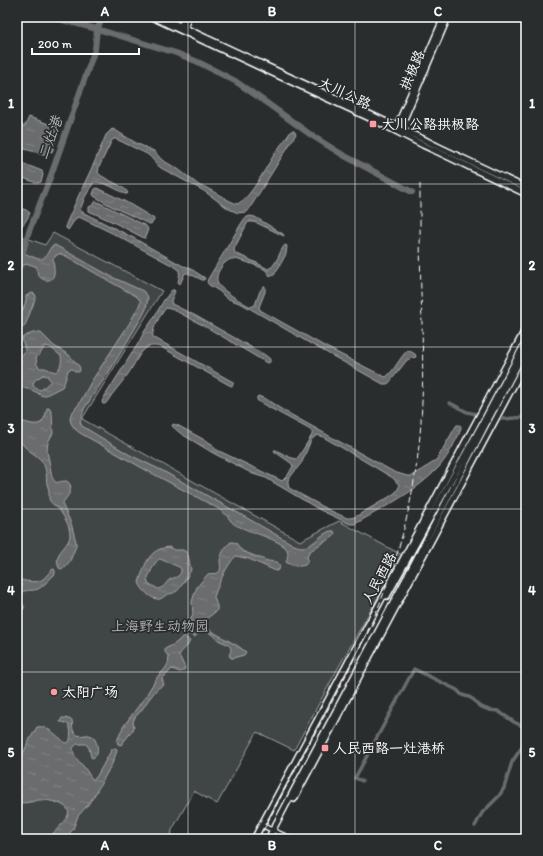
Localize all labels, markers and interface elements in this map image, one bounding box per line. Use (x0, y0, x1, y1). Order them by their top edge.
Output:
text: A (100, 4, 110, 19)
text: B (268, 4, 277, 19)
text: C (434, 4, 443, 19)
scale bar (32, 30, 139, 56)
text: 200 m (38, 37, 72, 51)
street label: 拱极路 (396, 48, 428, 93)
street label: 大川公路 (316, 74, 374, 113)
text: 1 (8, 96, 14, 111)
text: 1 (529, 96, 535, 111)
water label: 二灶港 (34, 112, 67, 162)
place label: 大川公路拱极路 (381, 116, 479, 133)
marker: 大川公路拱极路 (368, 119, 378, 129)
text: 2 (8, 258, 15, 273)
text: 2 (529, 258, 536, 273)
text: 3 (7, 421, 15, 436)
text: 3 (528, 421, 536, 436)
street label: 人民西路 (359, 550, 400, 607)
text: 4 (7, 583, 15, 598)
text: 4 (528, 583, 536, 598)
park label: 上海野生动物园 (111, 618, 209, 635)
place label: 太阳广场 (62, 684, 118, 701)
marker: 太阳广场 (49, 687, 59, 697)
place label: 人民西路一灶港桥 (333, 740, 445, 757)
marker: 人民西路一灶港桥 (320, 743, 330, 753)
text: 5 (8, 745, 15, 760)
text: 5 (529, 745, 536, 760)
text: A (100, 838, 110, 853)
text: B (268, 838, 277, 853)
text: C (434, 838, 443, 853)

